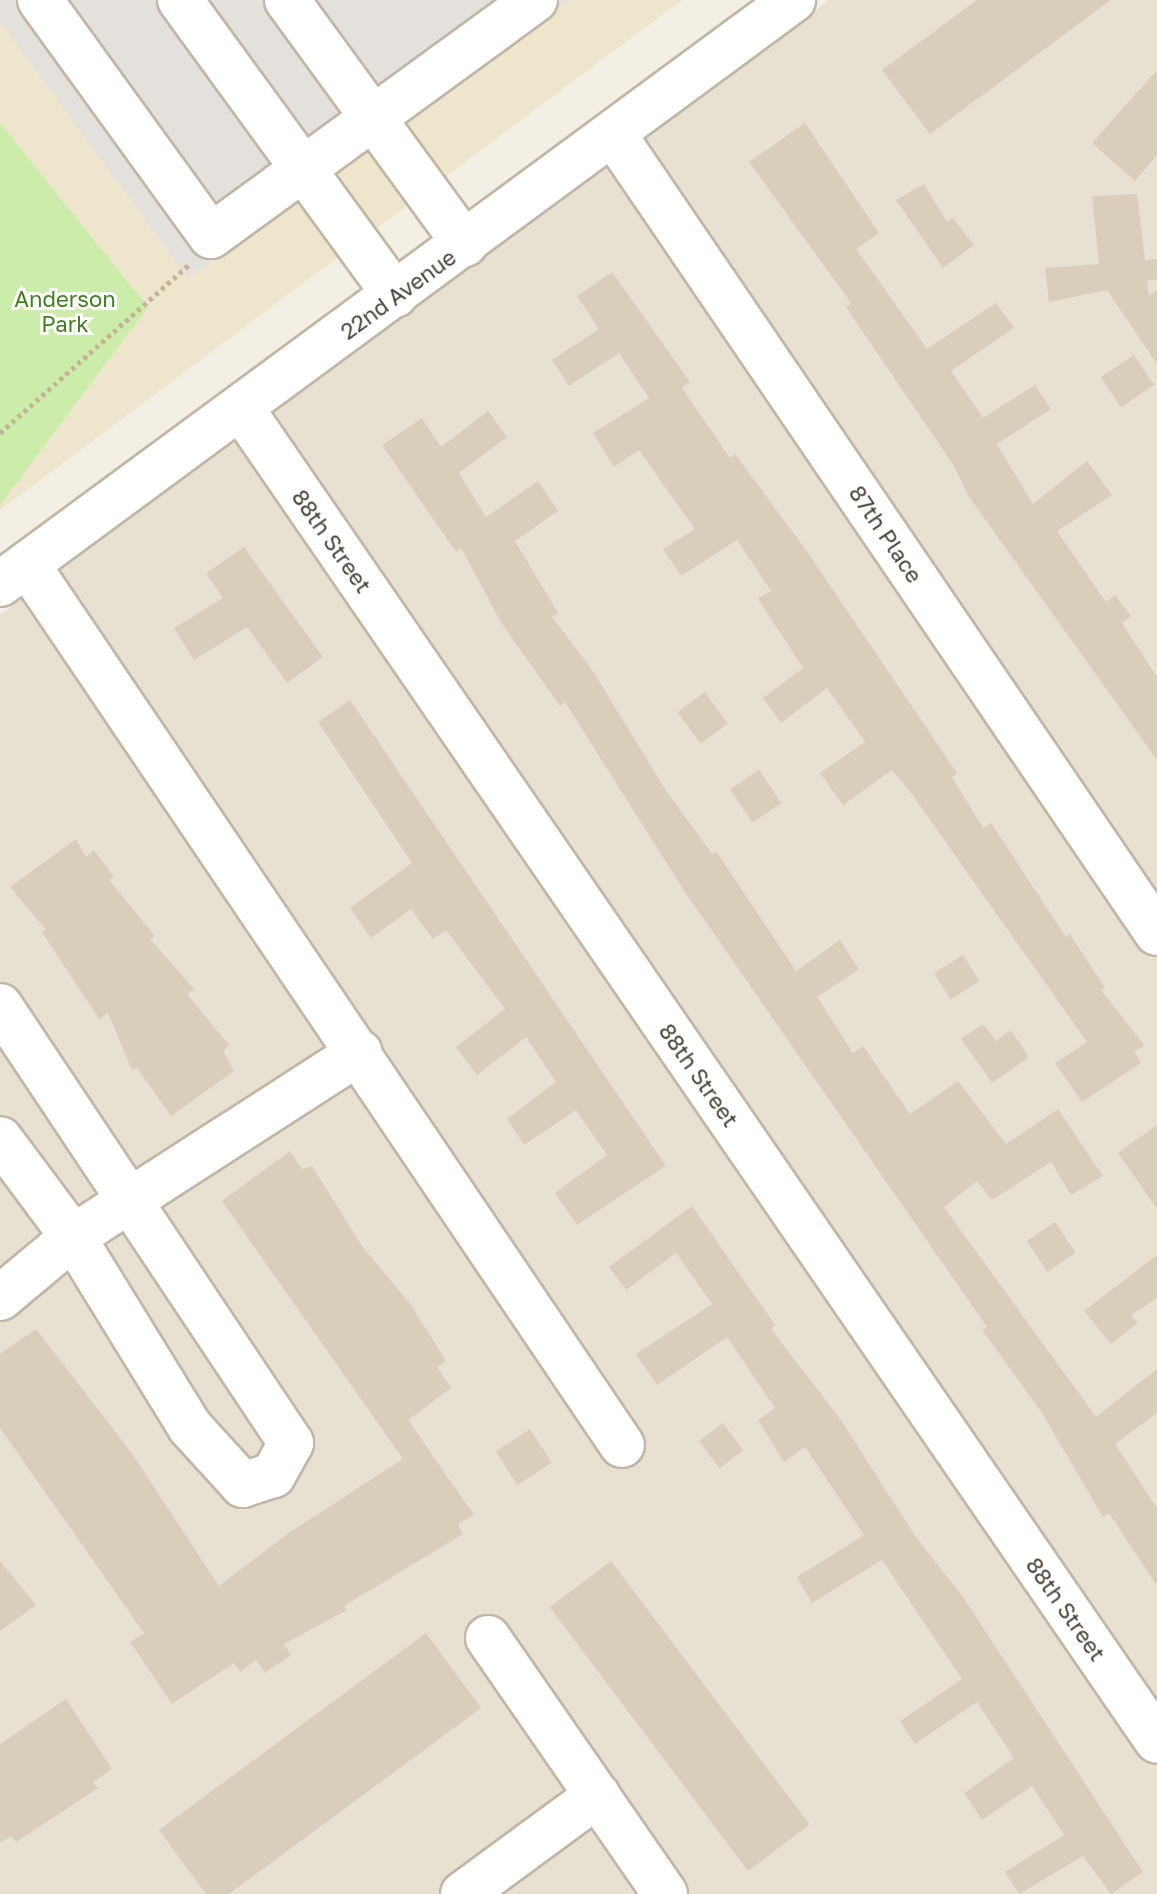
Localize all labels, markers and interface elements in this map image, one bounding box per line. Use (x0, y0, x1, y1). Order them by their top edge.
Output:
street label: 22nd Avenue (335, 243, 461, 345)
park label: Anderson Park (14, 285, 116, 336)
street label: 87th Place (844, 480, 928, 588)
street label: 88th Street (287, 484, 377, 598)
street label: 88th Street (654, 1018, 744, 1132)
street label: 88th Street (1021, 1552, 1111, 1666)

